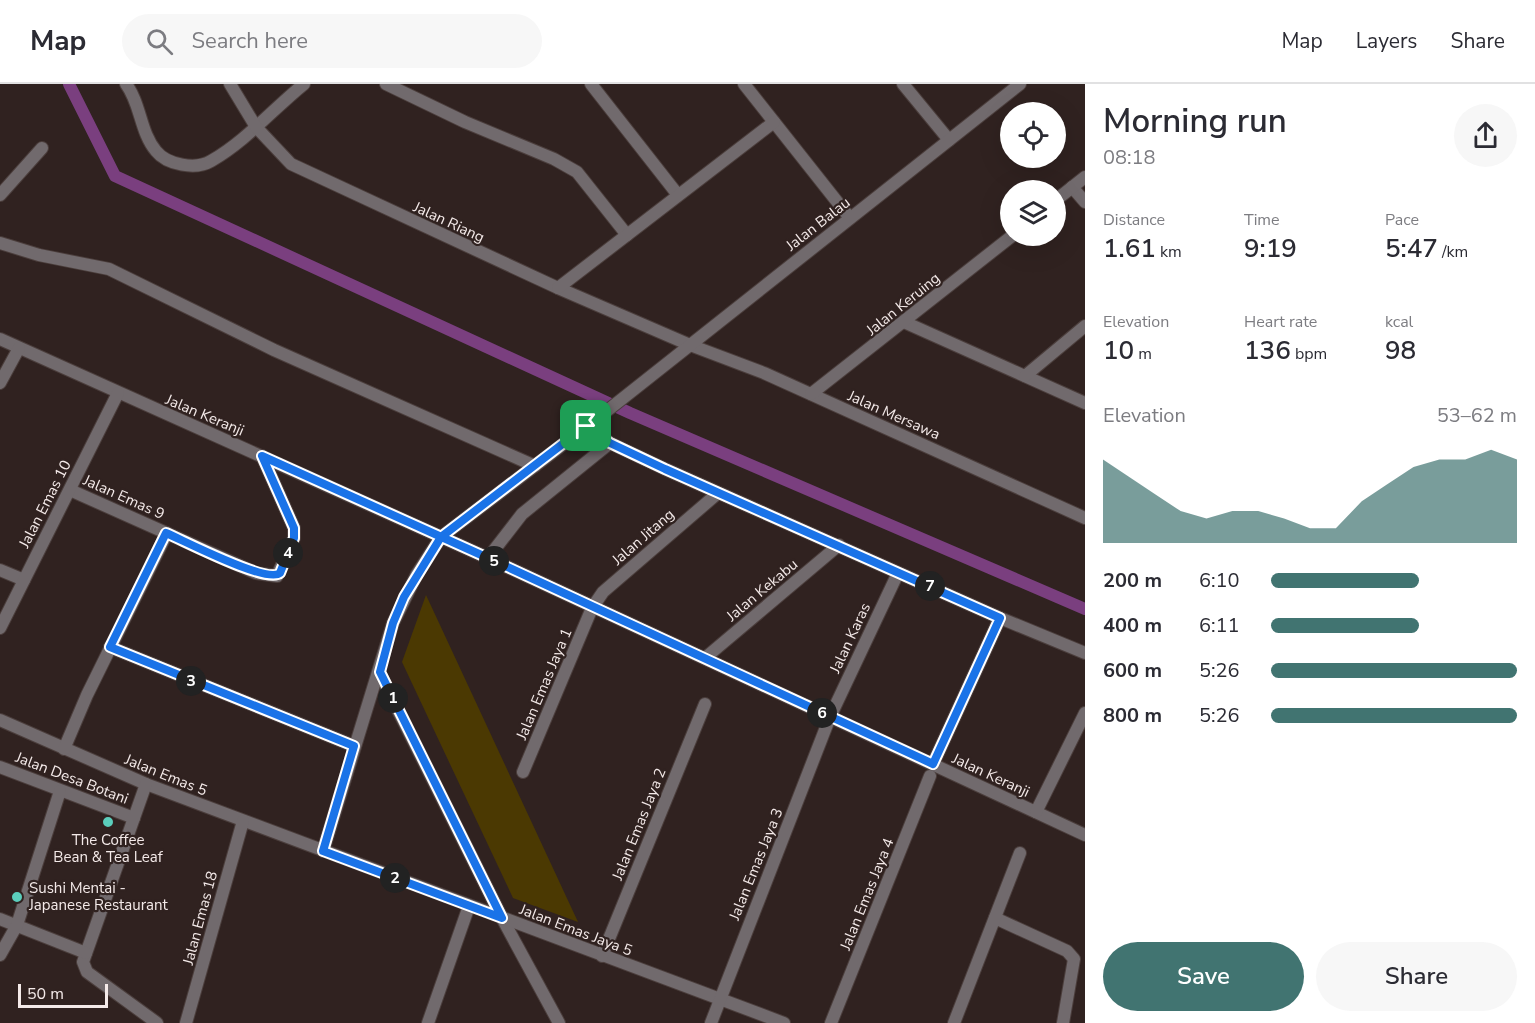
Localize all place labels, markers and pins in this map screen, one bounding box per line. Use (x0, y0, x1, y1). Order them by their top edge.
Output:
pin (560, 400, 611, 451)
pin: 4 (273, 538, 303, 568)
pin: 5 (479, 546, 509, 576)
pin: 7 (915, 571, 945, 601)
pin: 3 (176, 666, 206, 696)
pin: 1 (378, 683, 408, 713)
pin: 6 (807, 698, 837, 728)
marker: The Coffee Bean & Tea Leaf (101, 815, 115, 829)
place label: The Coffee Bean & Tea Leaf (53, 830, 164, 867)
pin: 2 (380, 863, 410, 893)
place label: Sushi Mentai - Japanese Restaurant (28, 878, 168, 915)
marker: Sushi Mentai - Japanese Restaurant (10, 890, 24, 904)

